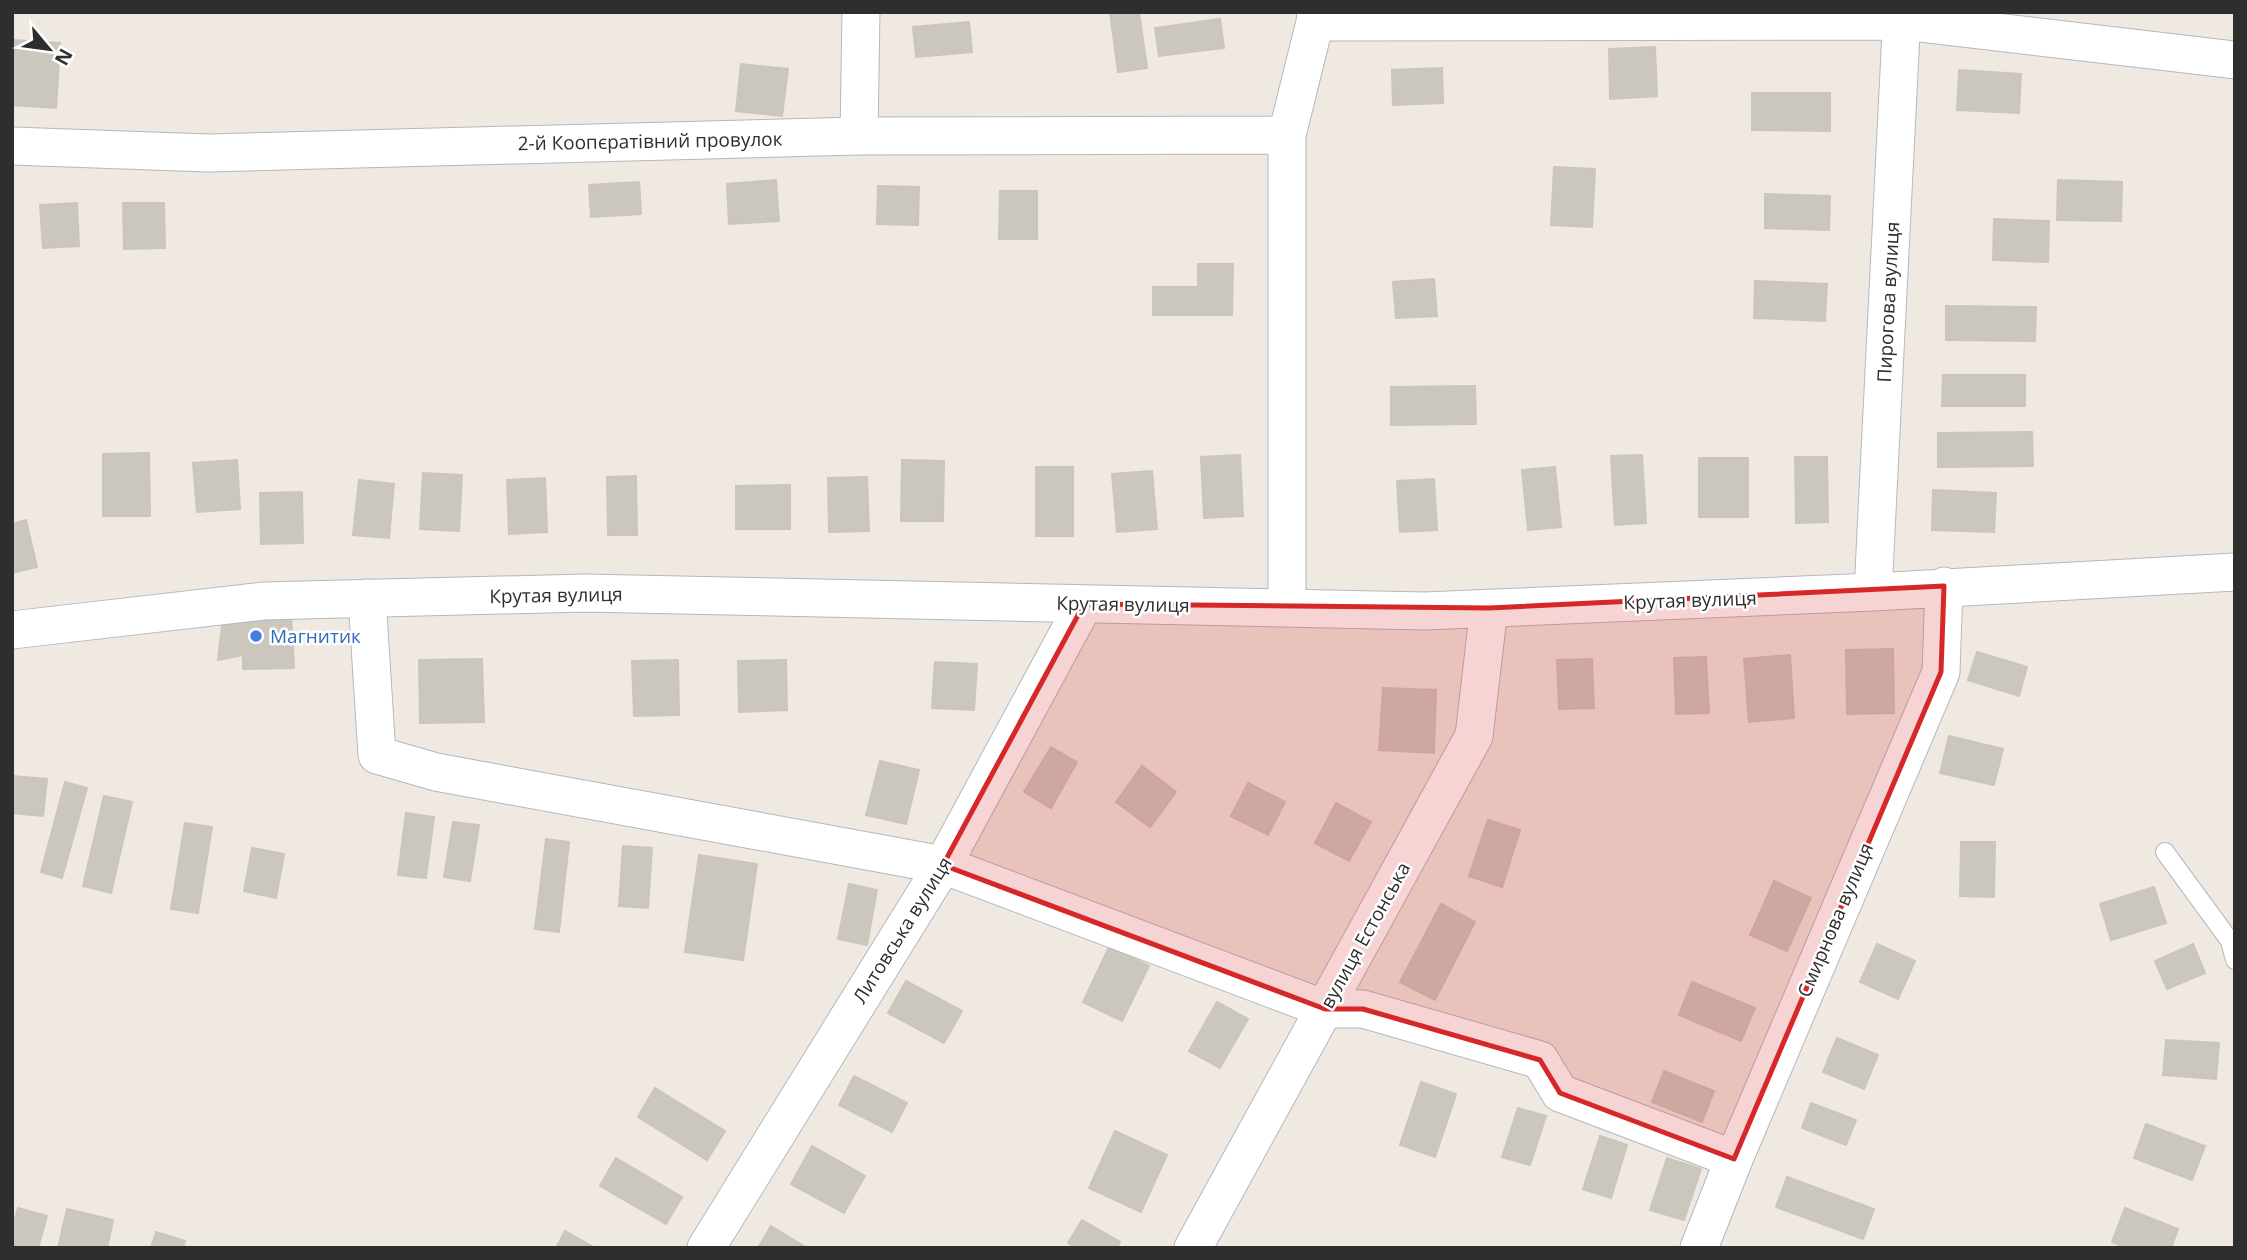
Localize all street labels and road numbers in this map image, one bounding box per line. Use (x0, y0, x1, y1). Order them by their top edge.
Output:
street label: 2-й Коопєратівний провулок (517, 126, 783, 156)
street label: Пирогова вулиця (1871, 221, 1905, 383)
street label: Крутая вулиця (489, 581, 623, 609)
street label: Крутая вулиця (1623, 585, 1757, 615)
street label: Крутая вулиця (1056, 590, 1190, 618)
street label: Смирнова вулиця (1791, 839, 1879, 1001)
street label: Литовська вулиця (846, 852, 958, 1008)
street label: вулиця Естонська (1314, 857, 1416, 1013)

